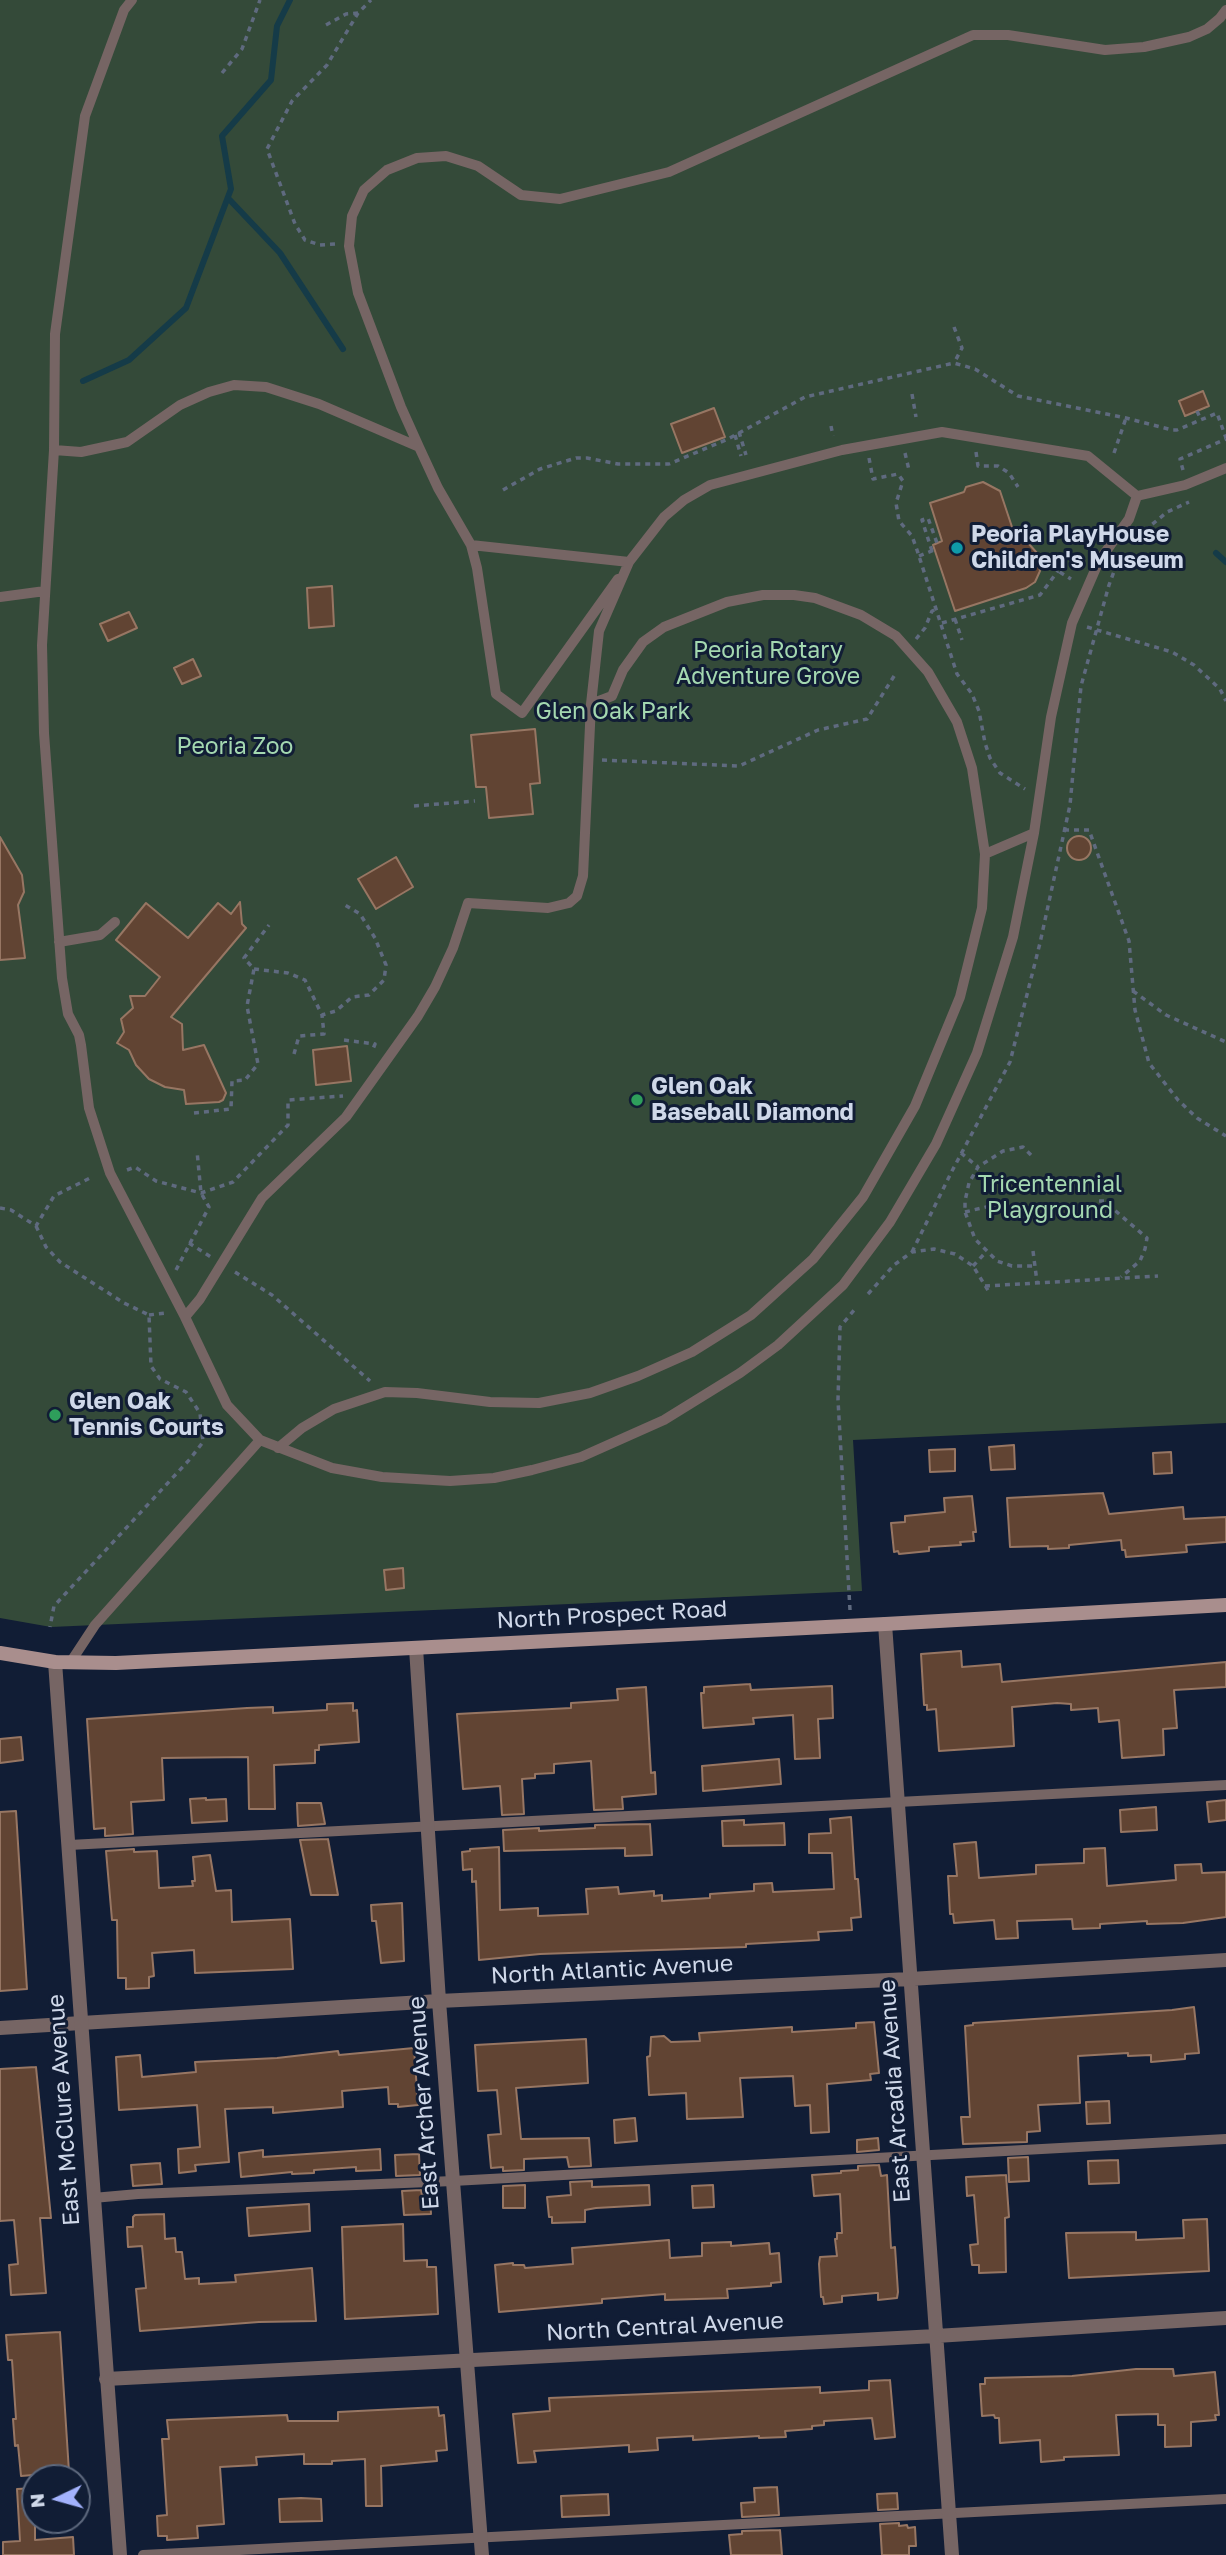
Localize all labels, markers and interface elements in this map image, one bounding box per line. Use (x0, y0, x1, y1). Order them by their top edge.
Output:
place label: Peoria PlayHouse Children's Museum (971, 521, 1184, 575)
marker: Peoria PlayHouse Children's Museum (949, 540, 965, 556)
park label: Peoria Rotary Adventure Grove (676, 637, 860, 691)
park label: Glen Oak Park (535, 698, 691, 726)
park label: Peoria Zoo (177, 733, 293, 761)
place label: Glen Oak Baseball Diamond (651, 1073, 854, 1127)
marker: Glen Oak Baseball Diamond (629, 1092, 645, 1108)
park label: Tricentennial Playground (978, 1171, 1122, 1225)
place label: Glen Oak Tennis Courts (69, 1388, 224, 1442)
marker: Glen Oak Tennis Courts (47, 1407, 63, 1423)
street label: North Prospect Road (496, 1595, 728, 1635)
street label: North Atlantic Avenue (490, 1950, 734, 1990)
street label: East Arcadia Avenue (873, 1978, 917, 2204)
street label: East McClure Avenue (42, 1993, 86, 2227)
street label: East Archer Avenue (403, 1995, 445, 2211)
street label: North Central Avenue (545, 2307, 785, 2347)
north arrow (21, 2464, 91, 2534)
text: N (24, 2493, 49, 2509)

